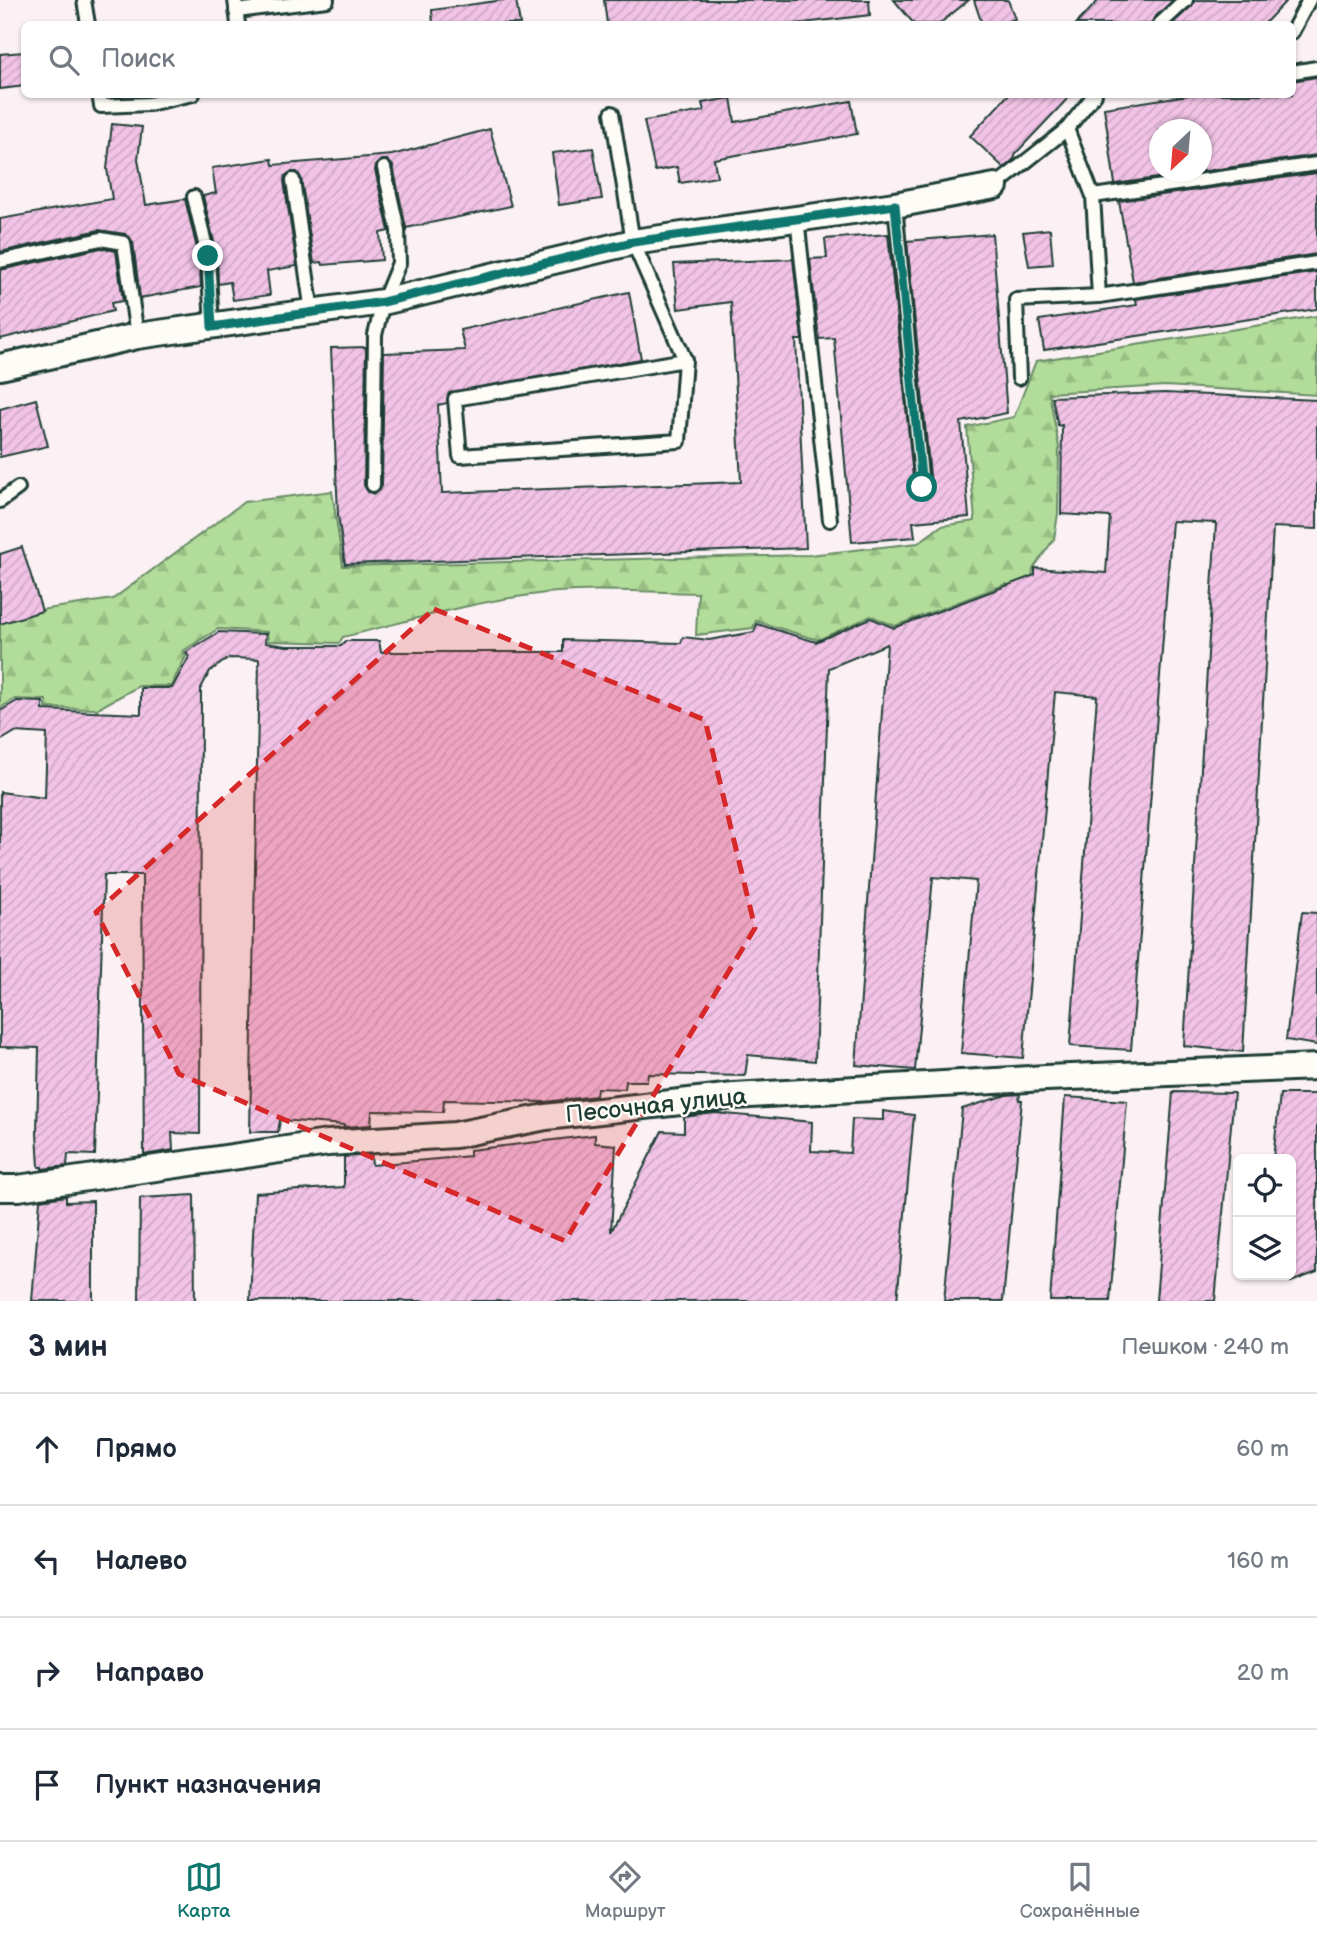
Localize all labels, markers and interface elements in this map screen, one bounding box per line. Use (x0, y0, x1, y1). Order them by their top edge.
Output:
search box (21, 21, 1296, 98)
icon: search (45, 41, 83, 79)
text: Поиск (101, 44, 175, 75)
north arrow (1149, 119, 1212, 182)
route end (192, 240, 223, 271)
route start (906, 471, 937, 502)
street label: Песочная улица (564, 1082, 748, 1129)
map controls (1233, 1154, 1296, 1280)
button: locate (1233, 1154, 1296, 1217)
button: layers (1233, 1217, 1296, 1280)
text: 3 мин (28, 1329, 108, 1365)
text: Пешком · 240 m (1121, 1333, 1289, 1361)
icon: ahead (28, 1430, 66, 1468)
text: Прямо (95, 1434, 177, 1465)
text: 60 m (1236, 1435, 1289, 1463)
icon: left (28, 1542, 66, 1580)
text: Налево (95, 1546, 187, 1577)
text: 160 m (1227, 1547, 1289, 1575)
icon: right (28, 1654, 66, 1692)
text: Направо (95, 1658, 204, 1689)
text: 20 m (1237, 1659, 1289, 1687)
icon: arrive (28, 1766, 66, 1804)
text: Пункт назначения (95, 1770, 321, 1801)
tab: Карта (177, 1858, 231, 1923)
tab: Маршрут (585, 1858, 666, 1923)
tab: Сохранённые (1020, 1858, 1140, 1923)

